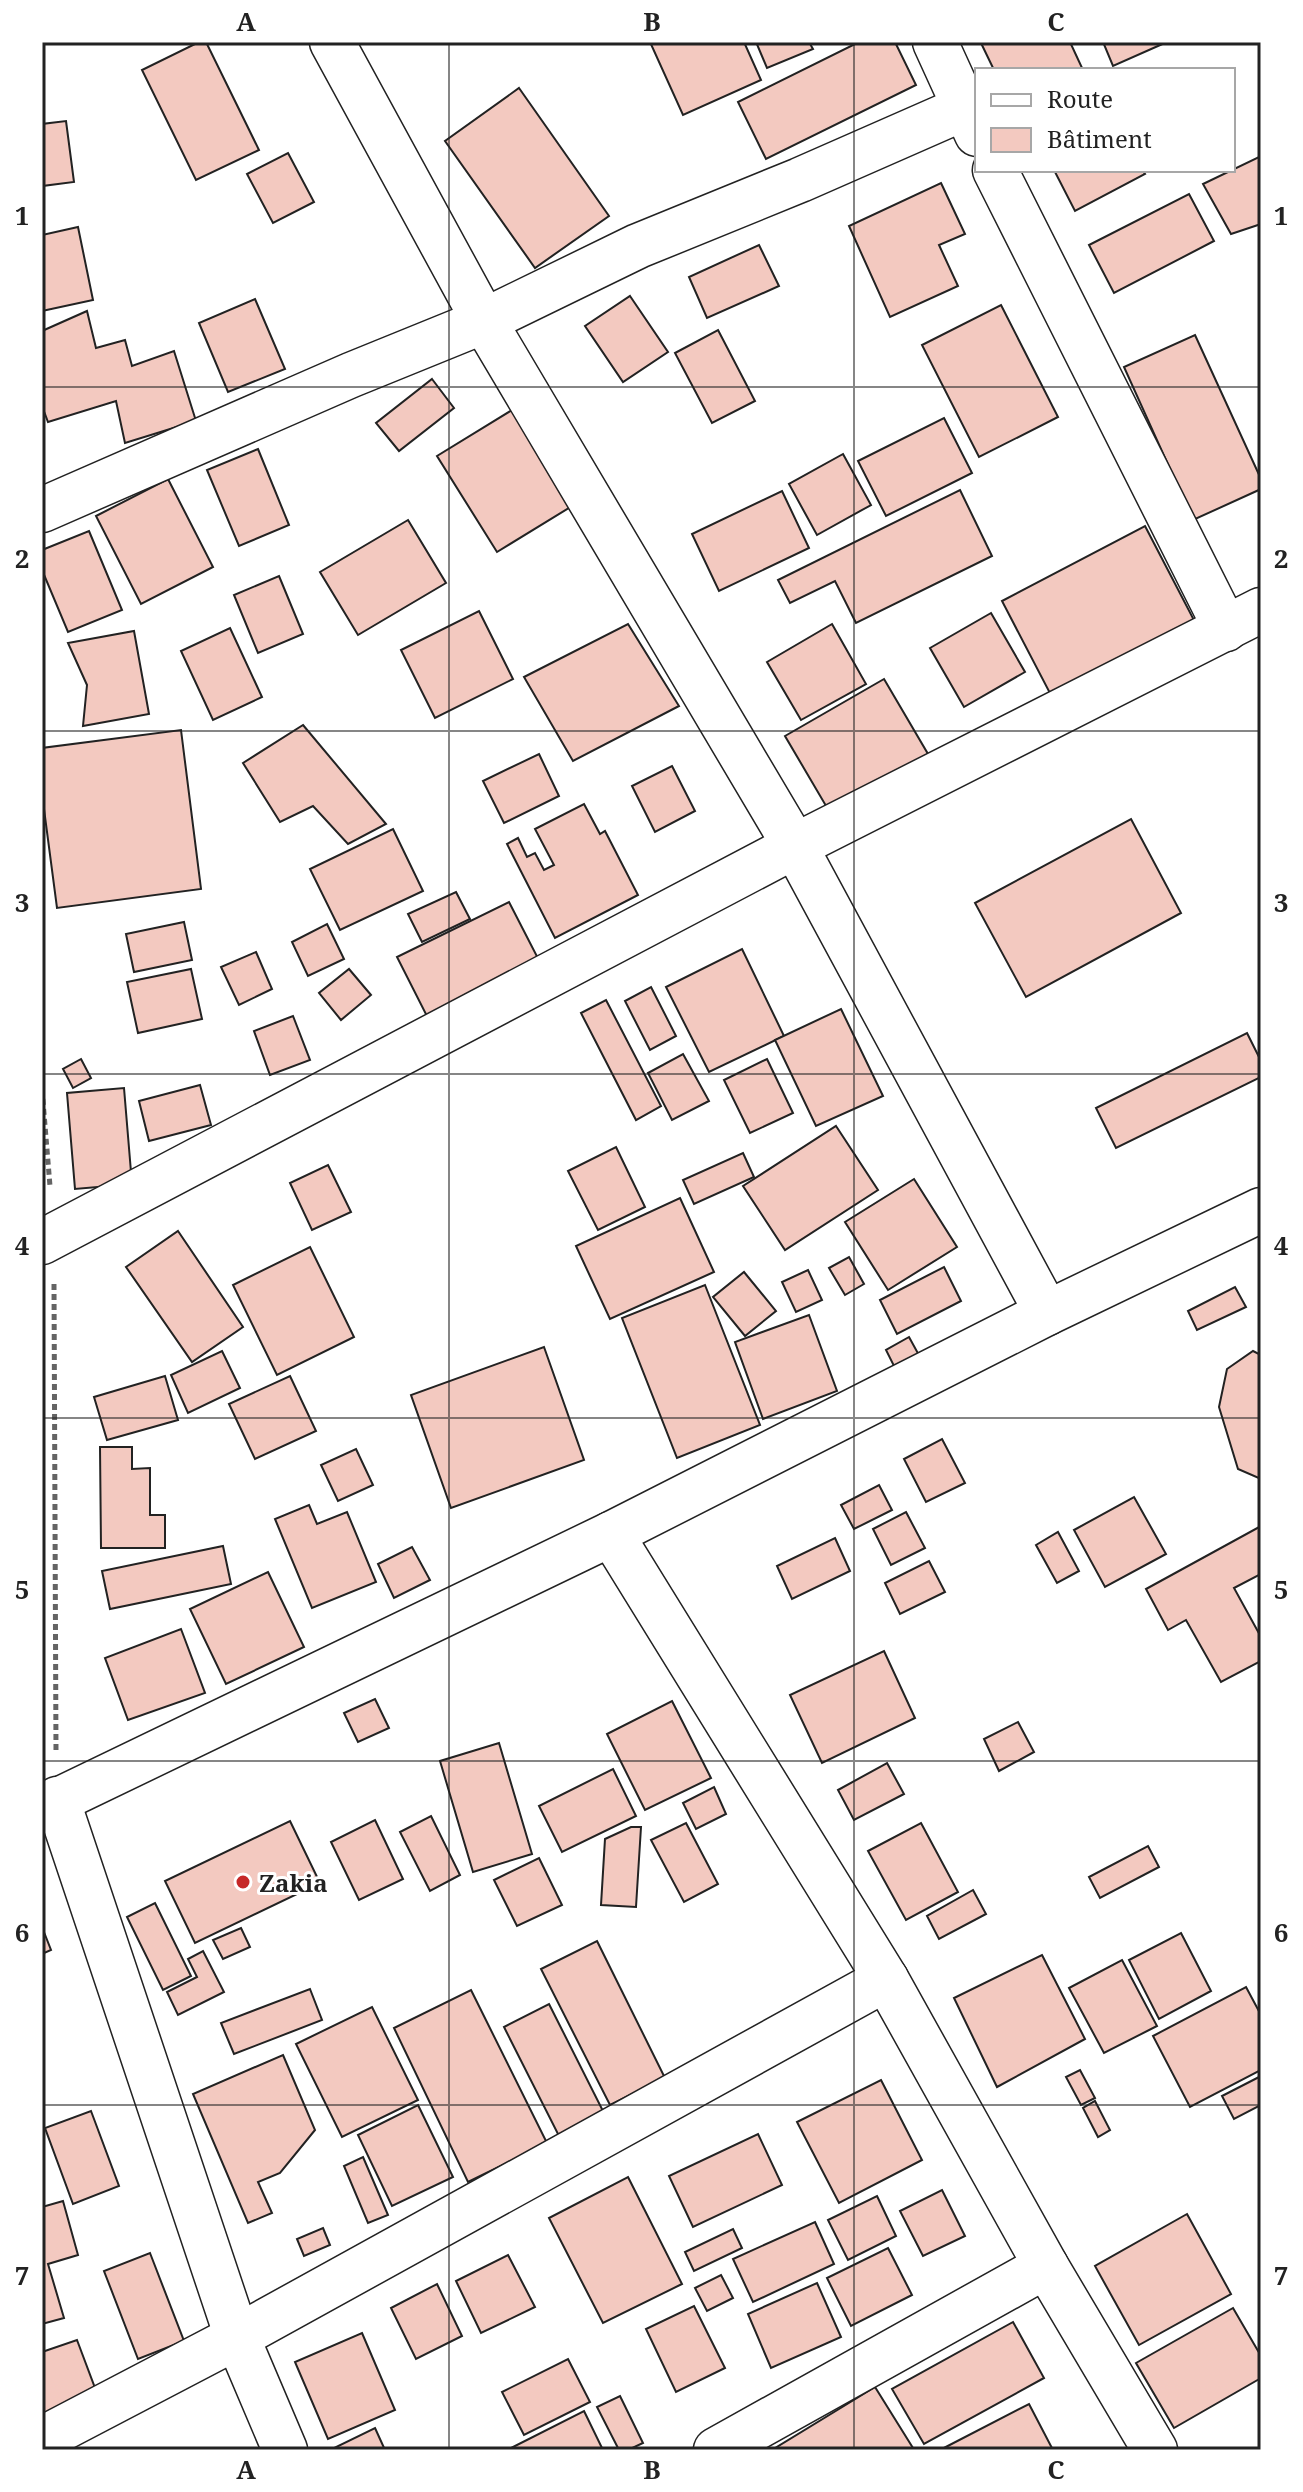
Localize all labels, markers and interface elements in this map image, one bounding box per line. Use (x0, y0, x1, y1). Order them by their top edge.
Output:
text: A (236, 3, 256, 39)
text: B (643, 3, 661, 39)
text: C (1047, 3, 1065, 39)
legend (975, 68, 1235, 172)
text: Route (1047, 82, 1113, 115)
text: Bâtiment (1047, 122, 1152, 155)
text: 1 (15, 197, 29, 233)
text: 1 (1274, 197, 1288, 233)
text: 2 (15, 540, 29, 576)
text: 2 (1274, 540, 1288, 576)
text: 3 (15, 884, 29, 920)
text: 3 (1274, 884, 1288, 920)
text: 4 (15, 1227, 30, 1263)
text: 4 (1274, 1227, 1289, 1263)
text: 5 (15, 1571, 29, 1607)
text: 5 (1274, 1571, 1288, 1607)
place label: Zakia (259, 1866, 328, 1899)
marker: Zakia (234, 1873, 252, 1891)
text: 6 (15, 1914, 29, 1950)
text: 6 (1274, 1914, 1288, 1950)
text: 7 (15, 2257, 29, 2293)
text: 7 (1274, 2257, 1288, 2293)
text: A (236, 2451, 256, 2487)
text: B (643, 2451, 661, 2487)
text: C (1047, 2451, 1065, 2487)

